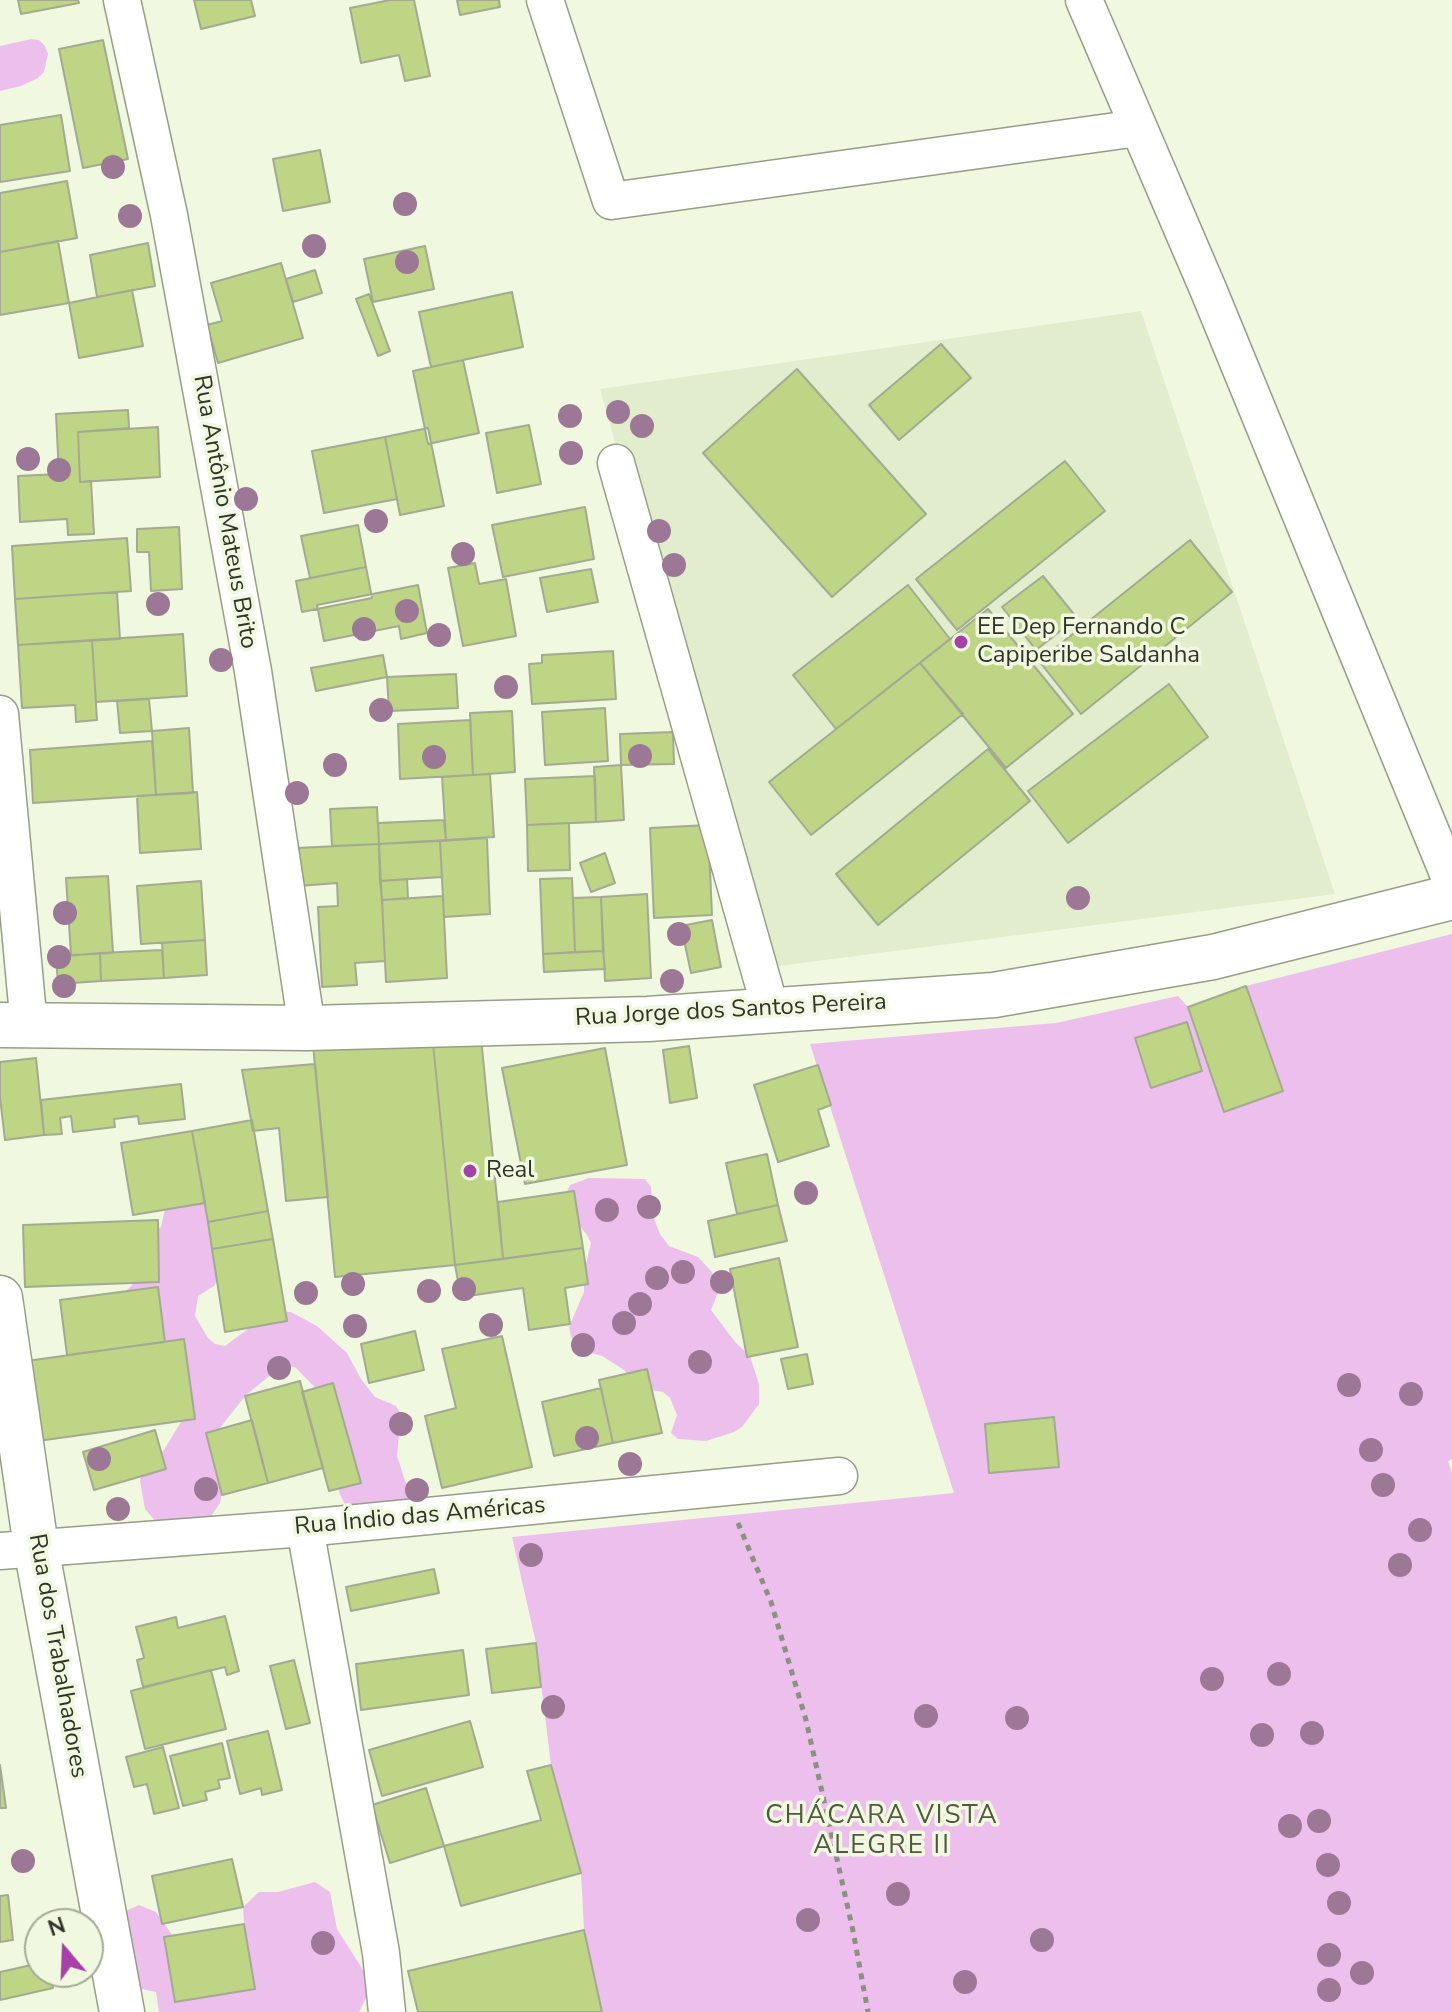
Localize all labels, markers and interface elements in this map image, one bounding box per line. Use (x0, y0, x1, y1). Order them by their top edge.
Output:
street label: Rua Antônio Mateus Brito (186, 373, 262, 651)
place label: EE Dep Fernando C Capiperibe Saldanha (977, 614, 1200, 670)
marker: EE Dep Fernando C Capiperibe Saldanha (952, 633, 970, 651)
street label: Rua Jorge dos Santos Pereira (575, 988, 887, 1034)
place label: Real (486, 1157, 534, 1185)
marker: Real (461, 1162, 479, 1180)
street label: Rua Índio das Américas (293, 1492, 547, 1542)
street label: Rua dos Trabalhadores (21, 1532, 93, 1780)
district label: CHÁCARA VISTA ALEGRE II (765, 1801, 999, 1862)
north arrow (24, 1908, 104, 1988)
text: N (44, 1910, 70, 1944)

